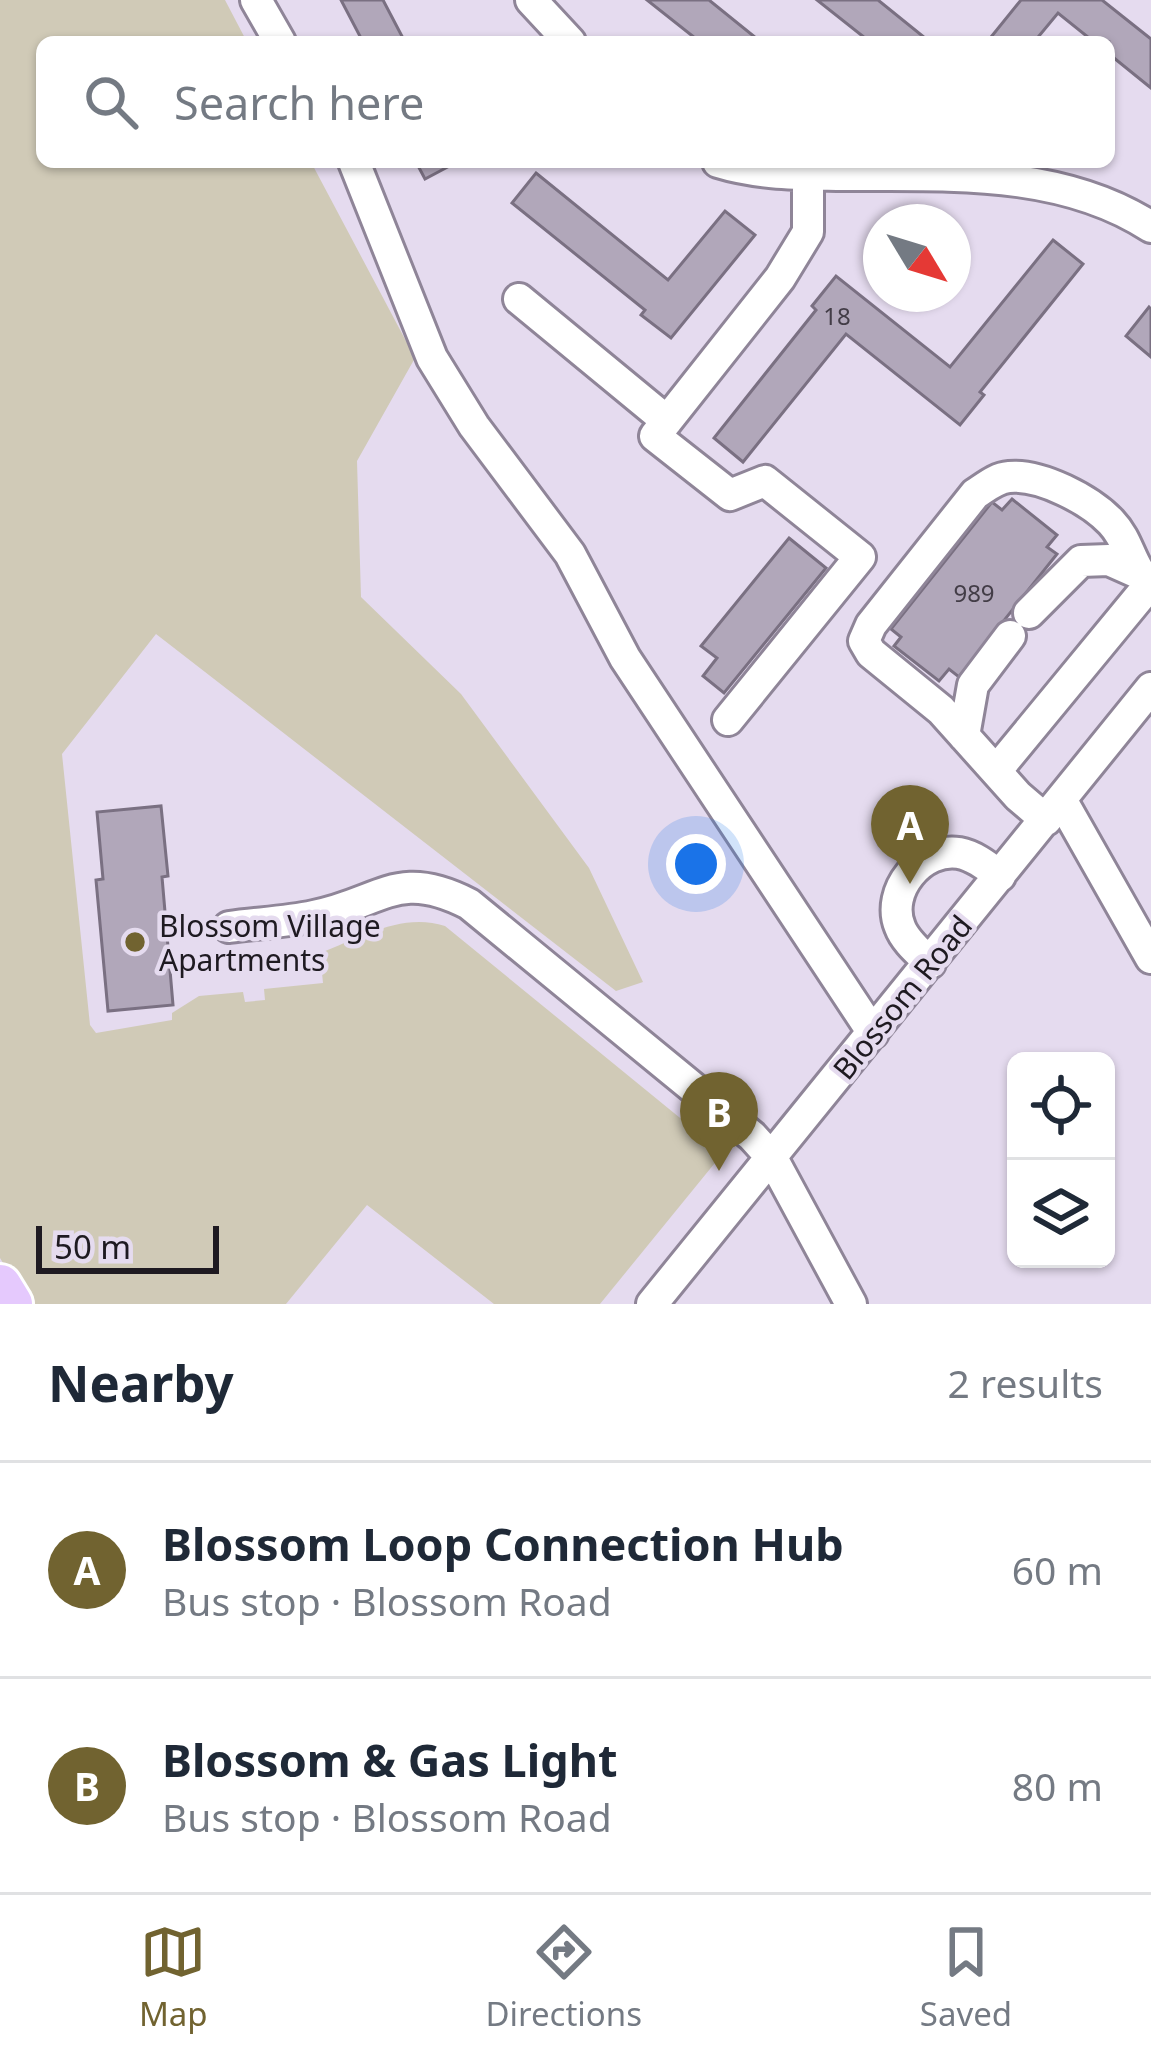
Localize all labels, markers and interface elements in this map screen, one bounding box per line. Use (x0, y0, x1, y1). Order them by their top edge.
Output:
search box (36, 36, 1115, 168)
icon: search (78, 69, 144, 135)
text: Search here (174, 72, 424, 133)
north arrow (863, 204, 971, 312)
house number: 18 (823, 299, 851, 332)
house number: 989 (953, 576, 995, 609)
pin: A (871, 785, 949, 884)
your location (666, 834, 726, 894)
place label: Blossom Village Apartments (159, 905, 381, 980)
street label: Blossom Road (823, 906, 981, 1088)
marker: Blossom Village Apartments (122, 929, 148, 955)
map controls (1007, 1052, 1115, 1268)
button: locate (1007, 1052, 1115, 1160)
pin: B (680, 1072, 758, 1171)
button: layers (1007, 1160, 1115, 1268)
scale bar (36, 1220, 219, 1273)
text: 50 m (54, 1224, 131, 1269)
text: Nearby (48, 1347, 234, 1417)
text: 2 results (948, 1356, 1103, 1409)
text: Blossom Loop Connection Hub (162, 1513, 844, 1574)
text: A (74, 1543, 101, 1596)
text: 60 m (1012, 1543, 1103, 1596)
text: Bus stop · Blossom Road (162, 1574, 612, 1627)
text: Blossom & Gas Light (162, 1729, 617, 1790)
text: B (74, 1759, 100, 1812)
text: 80 m (1012, 1759, 1103, 1812)
text: Bus stop · Blossom Road (162, 1790, 612, 1843)
tab: Map (139, 1919, 208, 2036)
tab: Directions (485, 1919, 642, 2036)
tab: Saved (920, 1919, 1012, 2036)

